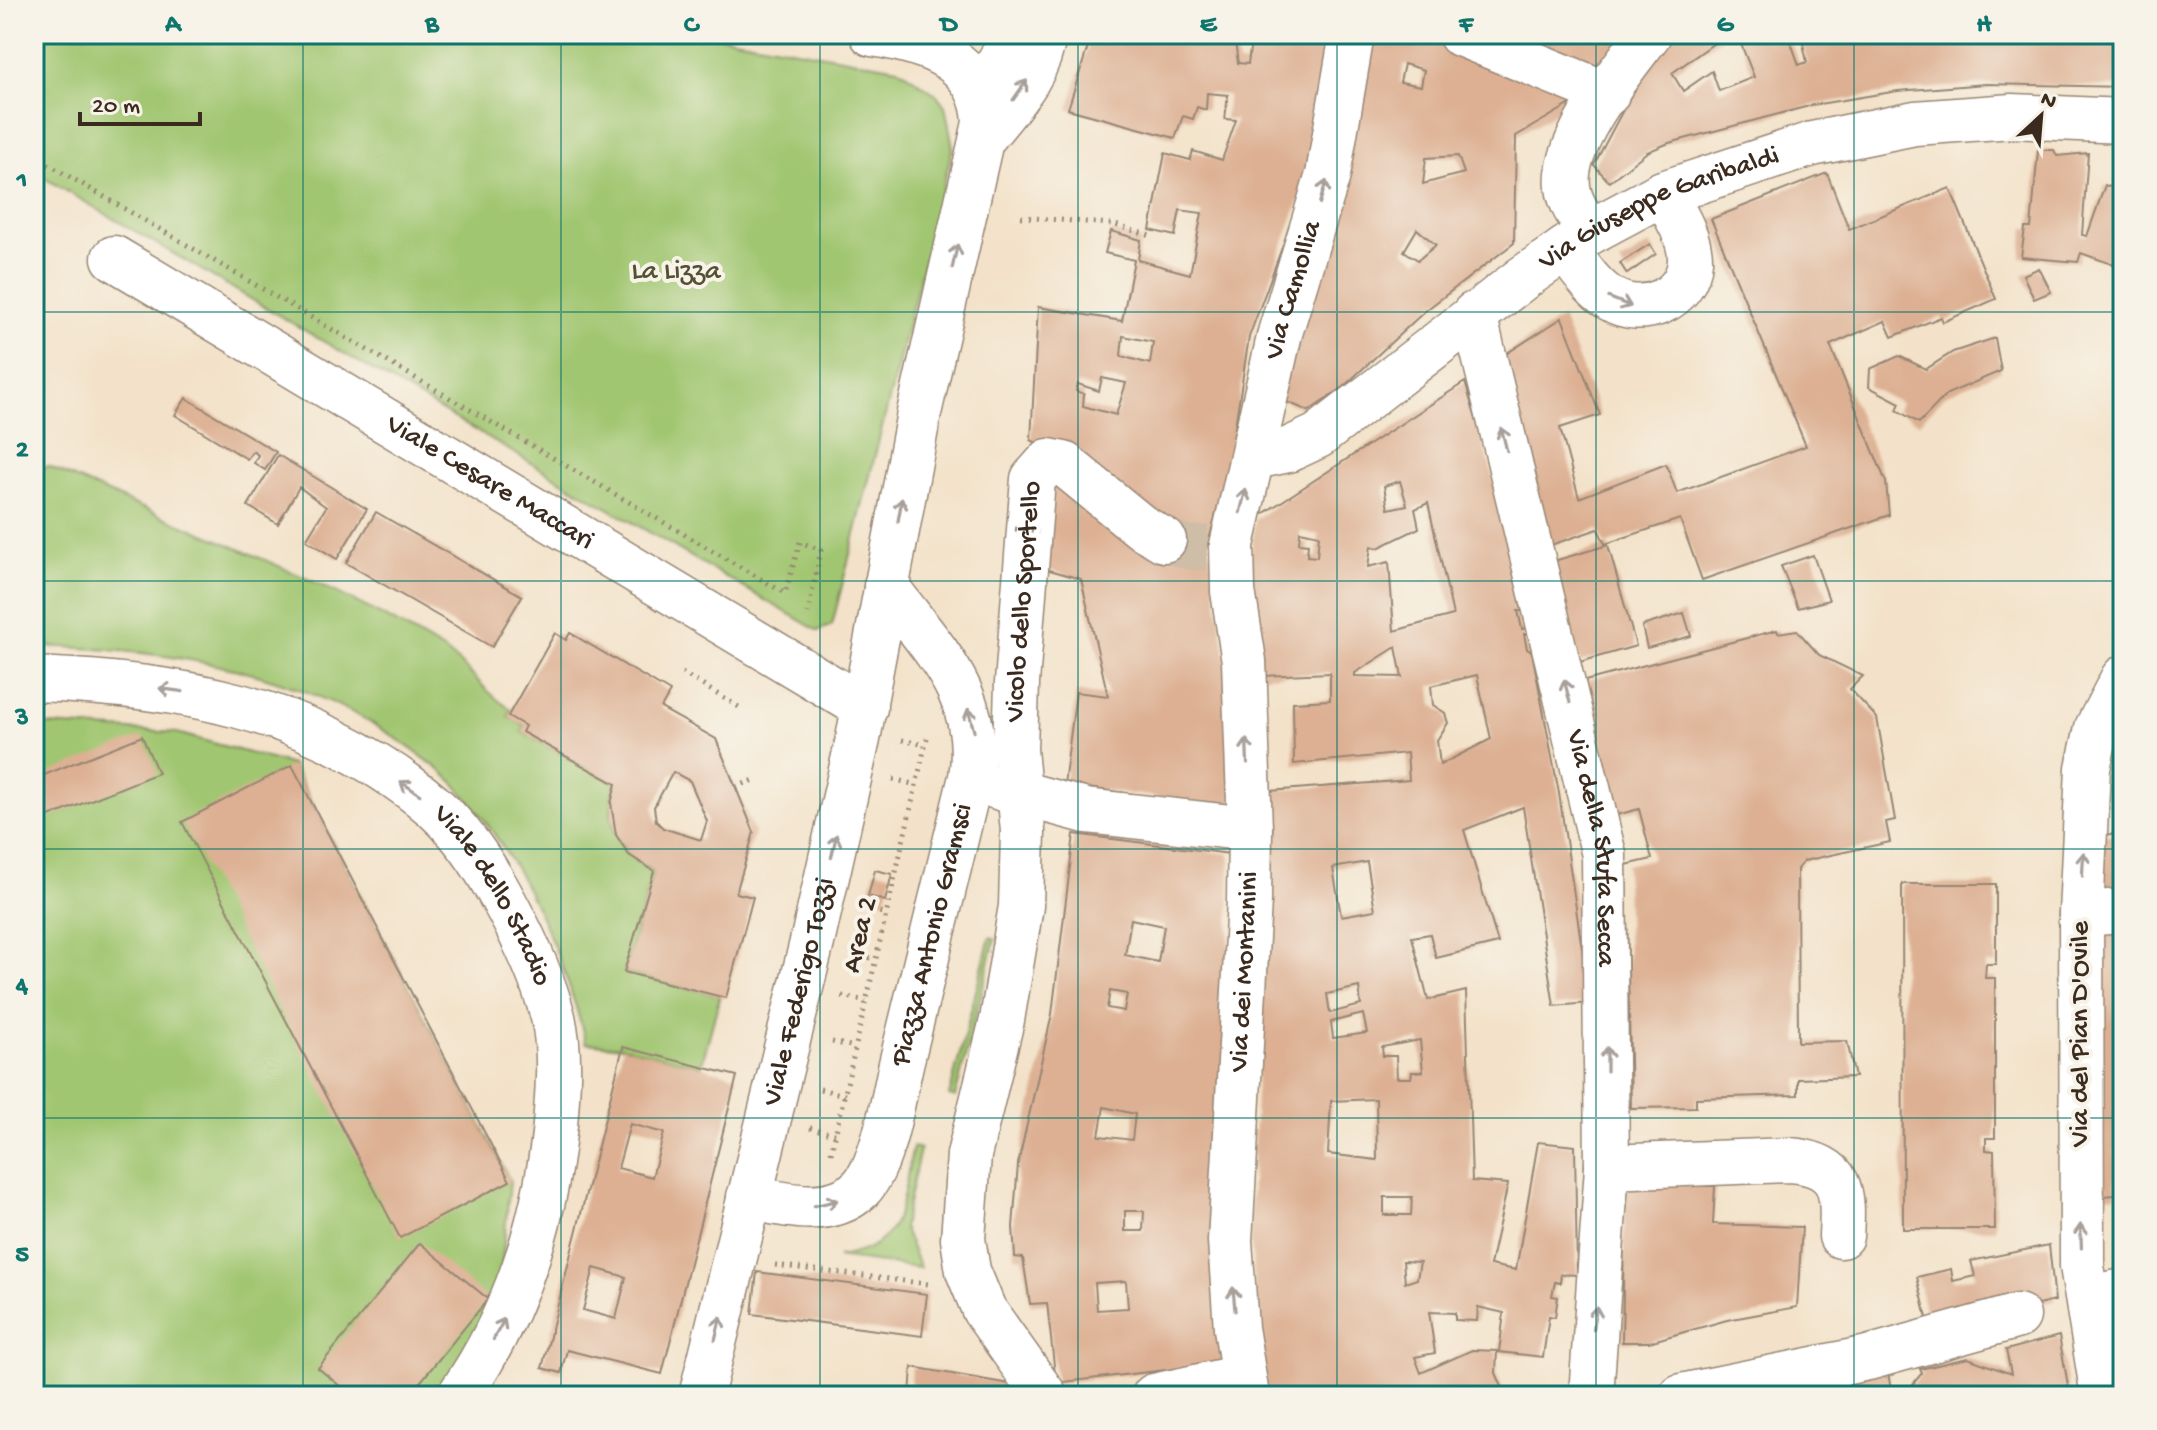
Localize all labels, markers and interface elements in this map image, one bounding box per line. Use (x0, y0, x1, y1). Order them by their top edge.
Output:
text: A (164, 11, 182, 42)
text: B (424, 11, 440, 42)
text: C (684, 11, 701, 42)
text: D (939, 11, 959, 42)
text: E (1200, 11, 1218, 42)
text: F (1458, 11, 1474, 42)
text: G (1717, 11, 1735, 42)
text: H (1977, 11, 1993, 42)
scale bar (80, 76, 200, 126)
north arrow (2001, 76, 2081, 156)
one-way arrow (1012, 79, 1028, 101)
text: N (2036, 87, 2060, 116)
text: 20 m (92, 93, 140, 122)
street label: Via Giuseppe Garibaldi (1532, 139, 1784, 279)
text: 1 (16, 167, 27, 198)
one-way arrow (1316, 180, 1331, 206)
street label: Via Camollia (1258, 215, 1330, 363)
one-way arrow (949, 243, 964, 269)
park label: La Lizza (632, 256, 722, 289)
one-way arrow (1608, 296, 1632, 310)
street label: Viale Cesare Maccari (379, 408, 600, 558)
one-way arrow (1495, 426, 1510, 452)
text: 2 (16, 436, 29, 467)
street label: Vicolo dello Sportello (999, 480, 1049, 723)
one-way arrow (1237, 489, 1252, 515)
one-way arrow (893, 497, 908, 523)
one-way arrow (1559, 679, 1574, 704)
one-way arrow (159, 682, 184, 697)
text: 3 (14, 704, 29, 735)
one-way arrow (962, 708, 977, 734)
street label: Via della Stufa Secca (1558, 726, 1622, 968)
one-way arrow (1239, 738, 1254, 765)
one-way arrow (399, 780, 421, 796)
street label: Viale dello Stadio (425, 797, 558, 991)
street label: Piazza Antonio Gramsci (884, 800, 980, 1071)
one-way arrow (827, 834, 842, 860)
one-way arrow (2076, 851, 2091, 878)
street label: Via dei Montanini (1223, 871, 1266, 1074)
street label: Viale Federigo Tozzi (756, 875, 843, 1110)
street label: Area 2 (836, 894, 886, 976)
street label: Via del Pian D'Ovile (2065, 921, 2098, 1148)
text: 4 (15, 972, 29, 1003)
one-way arrow (1599, 1046, 1615, 1073)
one-way arrow (812, 1195, 838, 1210)
one-way arrow (2074, 1223, 2089, 1250)
text: 5 (15, 1241, 29, 1272)
one-way arrow (1226, 1286, 1241, 1313)
one-way arrow (1587, 1305, 1602, 1332)
one-way arrow (711, 1316, 726, 1342)
one-way arrow (492, 1318, 508, 1342)

